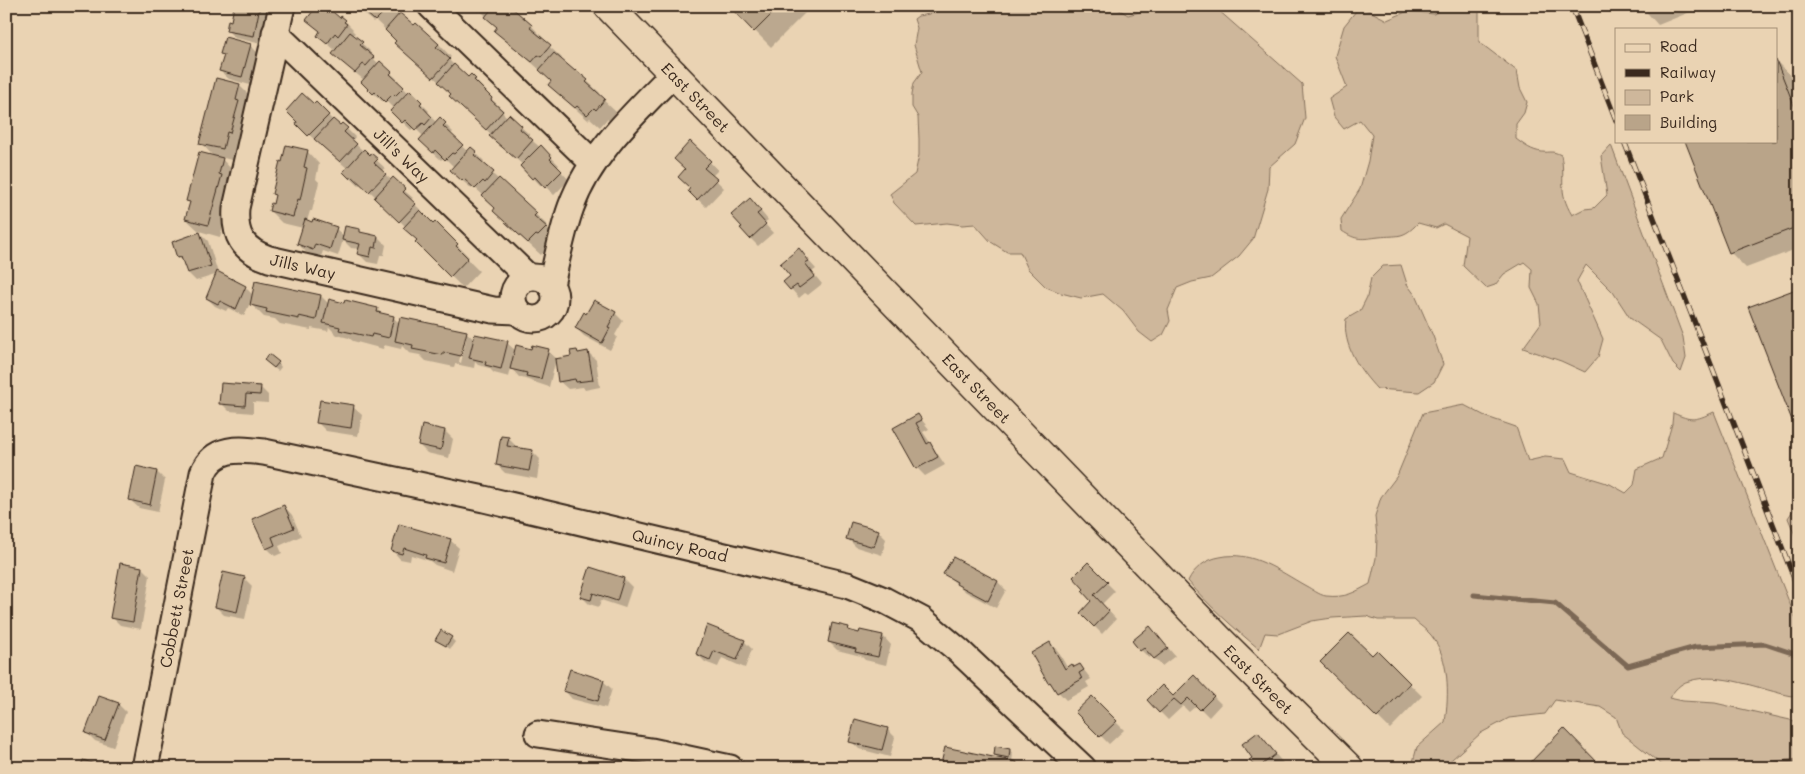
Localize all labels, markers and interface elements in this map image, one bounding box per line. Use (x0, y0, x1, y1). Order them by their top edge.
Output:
legend (1615, 28, 1778, 142)
text: Road (1660, 36, 1697, 56)
street label: East Street (657, 57, 735, 137)
text: Railway (1660, 62, 1716, 82)
text: Park (1660, 86, 1694, 106)
text: Building (1660, 112, 1717, 132)
street label: Jill's Way (369, 123, 435, 187)
street label: Jills Way (268, 248, 338, 284)
street label: East Street (938, 348, 1016, 428)
street label: Quincy Road (630, 524, 730, 566)
street label: Cobbett Street (154, 546, 198, 670)
street label: East Street (1220, 640, 1298, 718)

